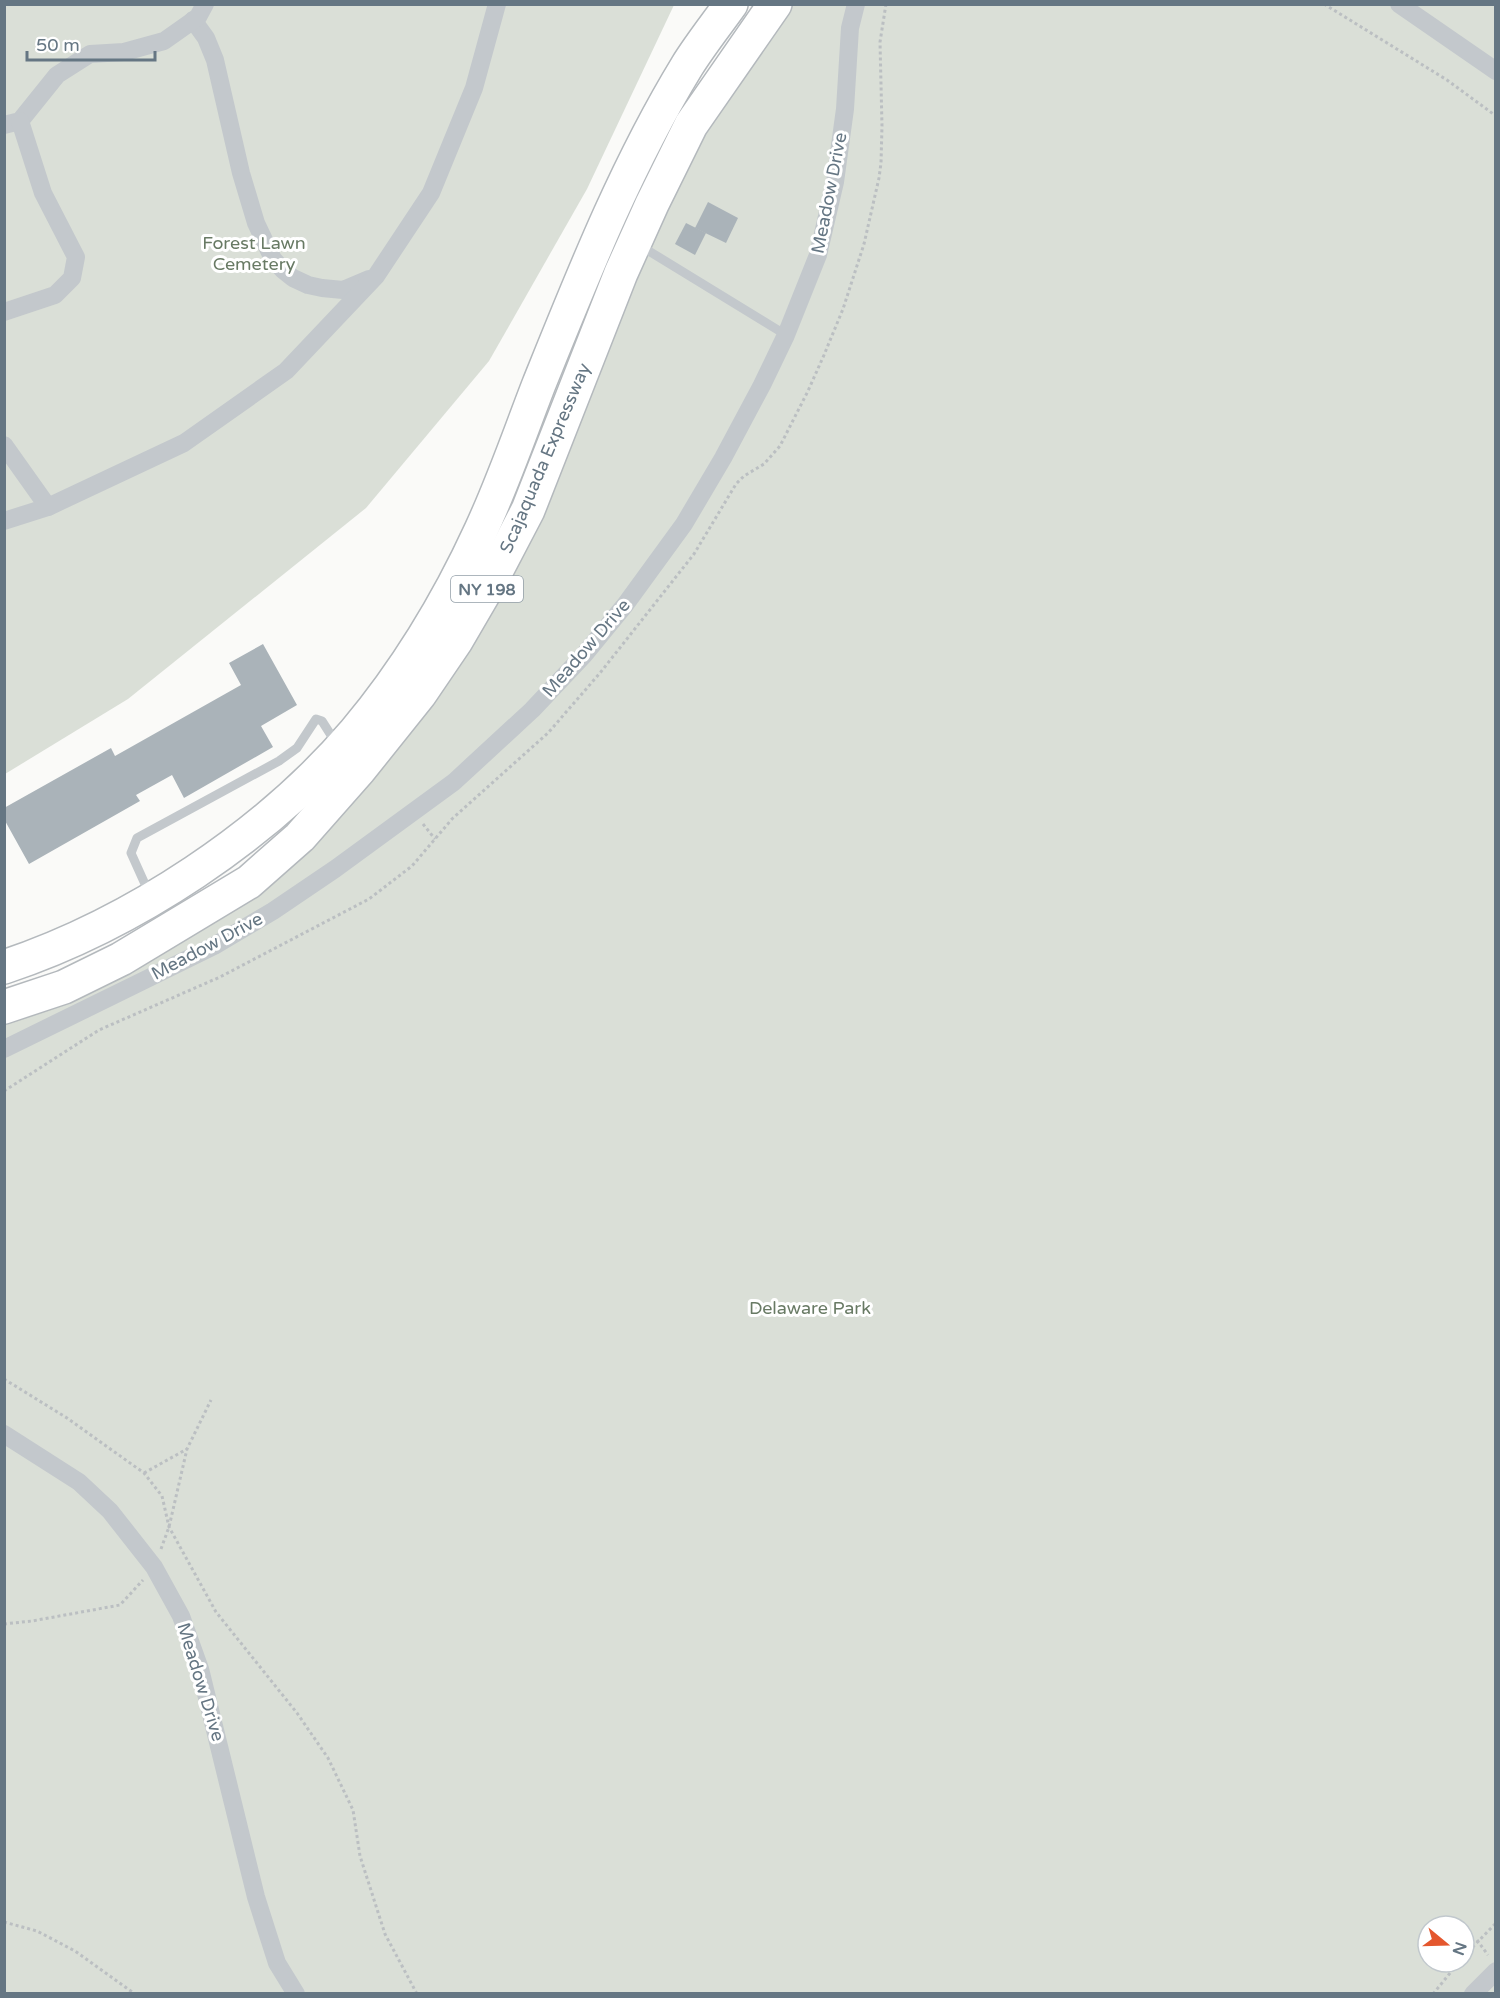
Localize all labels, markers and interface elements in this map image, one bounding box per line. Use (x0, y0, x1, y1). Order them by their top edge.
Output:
scale bar (27, 24, 154, 62)
text: 50 m (36, 34, 80, 56)
street label: Meadow Drive (806, 131, 852, 255)
park label: Forest Lawn Cemetery (202, 232, 306, 275)
street label: Scajaquada Expressway (495, 359, 595, 556)
road number: NY 198 (451, 576, 523, 602)
street label: Meadow Drive (537, 594, 635, 702)
street label: Meadow Drive (148, 907, 266, 985)
park label: Delaware Park (749, 1297, 871, 1319)
street label: Meadow Drive (173, 1620, 229, 1744)
north arrow (1416, 1914, 1476, 1974)
text: N (1448, 1939, 1471, 1958)

